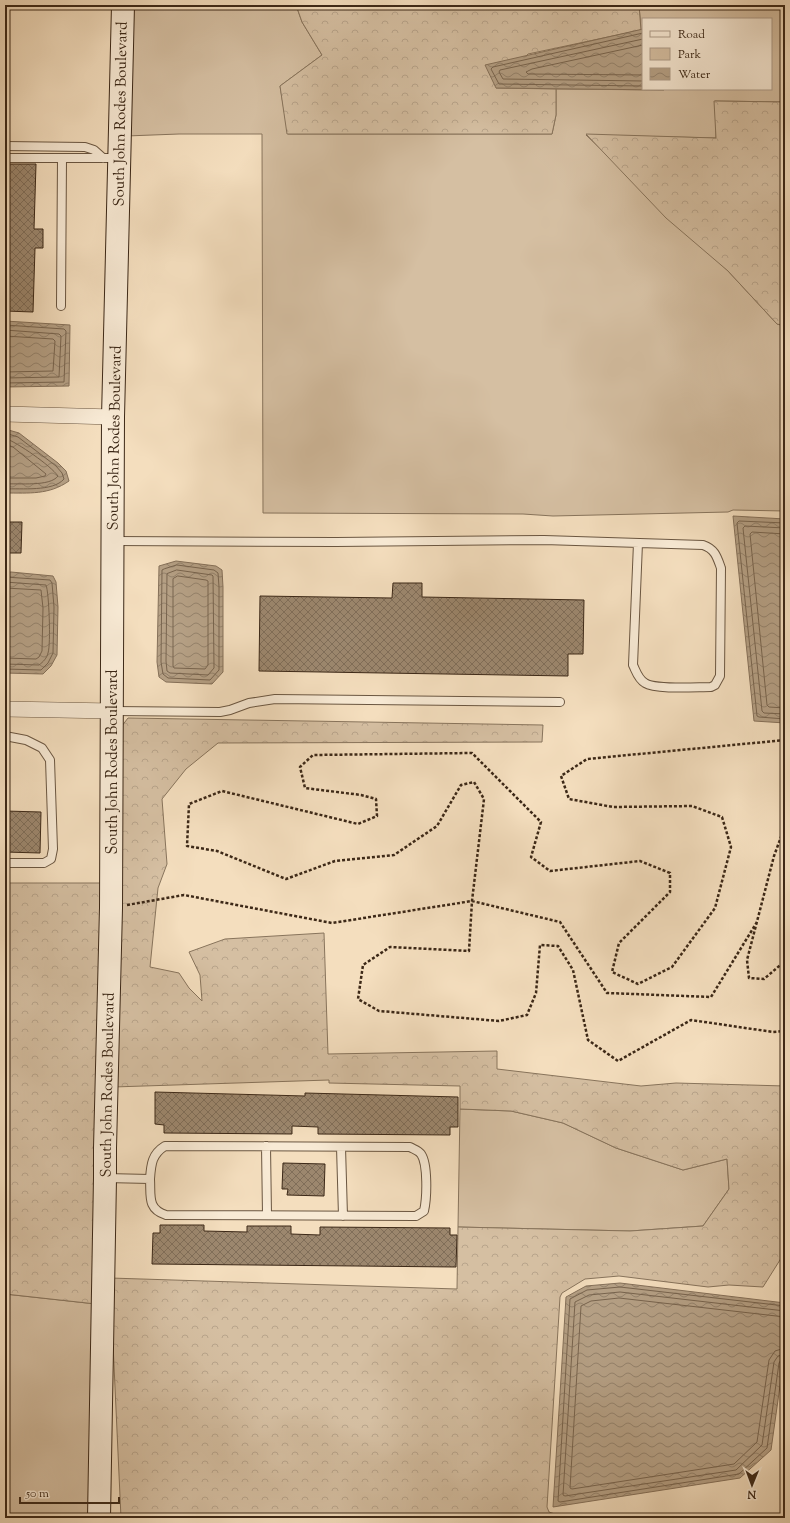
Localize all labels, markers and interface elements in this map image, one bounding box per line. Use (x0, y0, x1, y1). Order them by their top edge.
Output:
legend (642, 18, 772, 90)
street label: South John Rodes Boulevard (109, 21, 134, 207)
text: Road (678, 26, 705, 44)
text: Park (678, 46, 701, 64)
text: Water (678, 66, 711, 84)
street label: South John Rodes Boulevard (103, 345, 128, 531)
street label: South John Rodes Boulevard (103, 669, 124, 854)
street label: South John Rodes Boulevard (96, 992, 121, 1178)
north arrow (732, 1465, 772, 1505)
scale bar (20, 1479, 119, 1505)
text: 50 m (25, 1485, 49, 1503)
text: N (747, 1486, 757, 1502)

